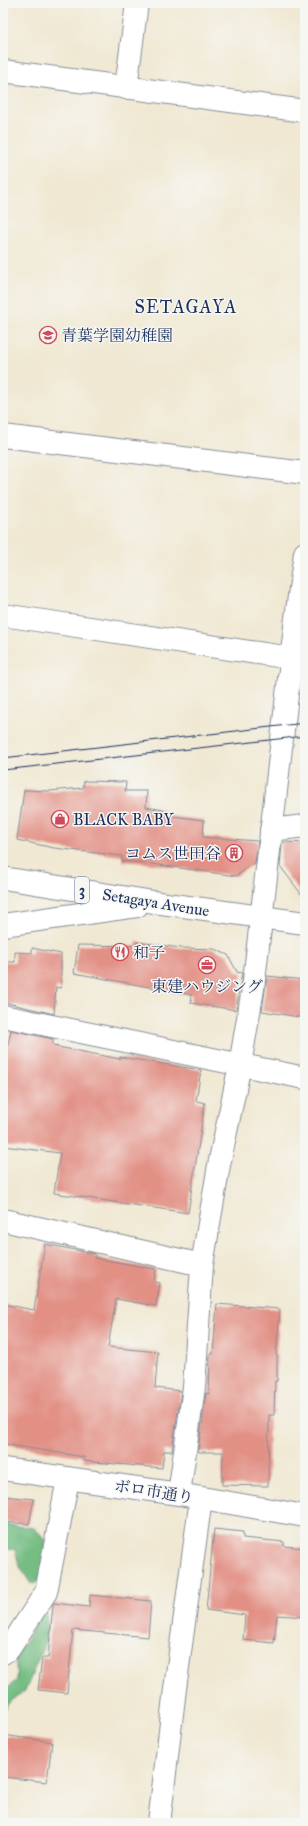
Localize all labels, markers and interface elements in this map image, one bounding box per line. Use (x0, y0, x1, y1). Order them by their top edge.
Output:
district label: SETAGAYA (135, 296, 237, 318)
school or university icon: 青葉学園幼稚園 (38, 325, 58, 345)
place label: 青葉学園幼稚園 (61, 326, 173, 345)
shop icon: BLACK BABY (50, 809, 70, 829)
place label: BLACK BABY (73, 810, 175, 829)
building icon: コムス世田谷 (224, 843, 244, 863)
place label: コムス世田谷 (125, 844, 221, 863)
road number: 3 (75, 877, 89, 903)
street label: Setagaya Avenue (101, 885, 211, 921)
restaurant icon: 和子 (110, 942, 130, 962)
place label: 和子 (133, 943, 165, 962)
office icon: 東建ハウジング (197, 955, 217, 975)
place label: 東建ハウジング (151, 977, 263, 996)
street label: ボロ市通り (113, 1476, 195, 1507)

